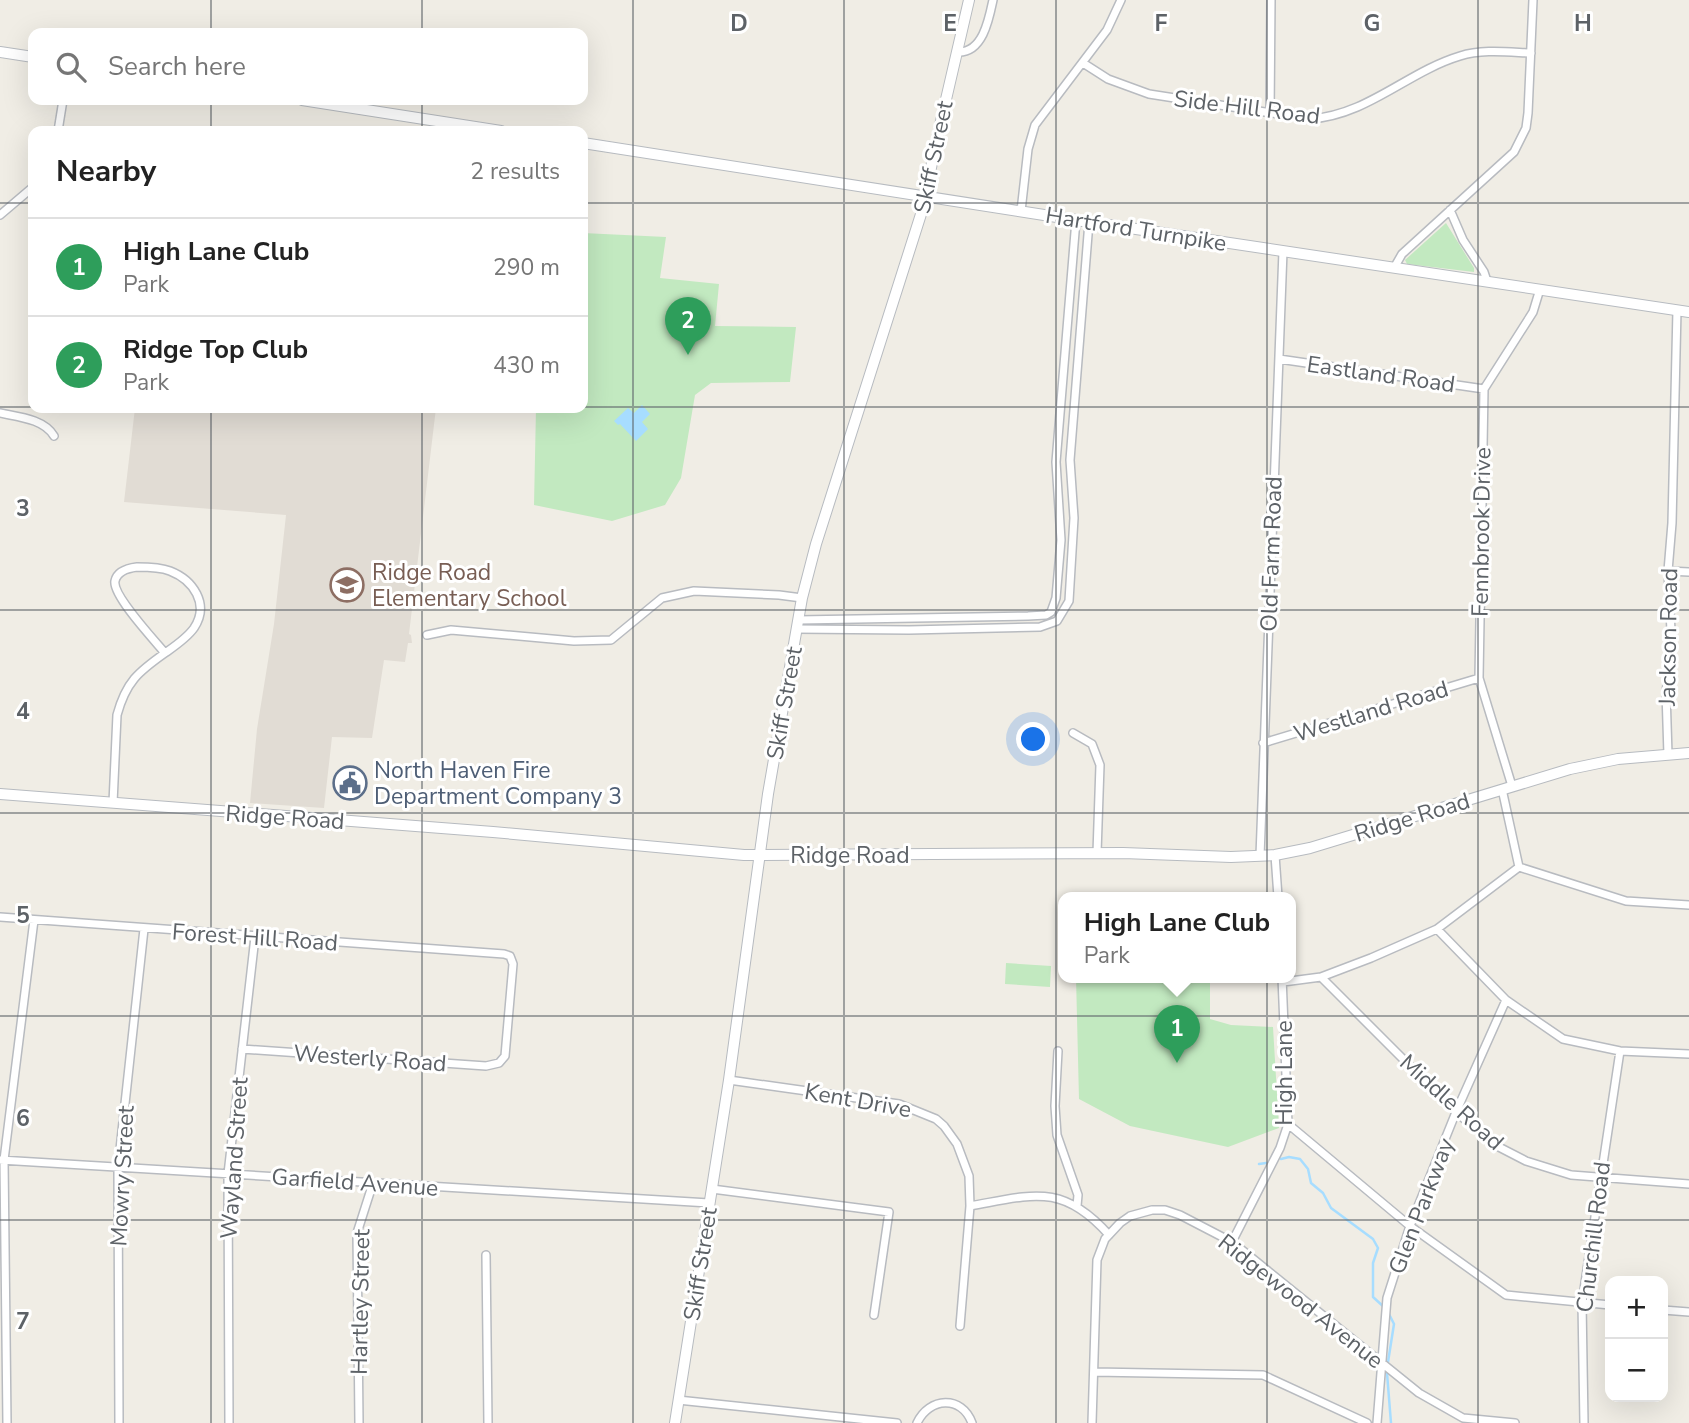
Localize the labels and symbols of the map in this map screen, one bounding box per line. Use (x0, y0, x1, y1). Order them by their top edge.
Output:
text: D (730, 8, 748, 39)
text: E (943, 8, 957, 39)
text: F (1155, 8, 1168, 39)
text: G (1364, 8, 1380, 39)
text: H (1574, 8, 1592, 39)
street label: Side Hill Road (1172, 83, 1322, 132)
street label: Skiff Street (906, 97, 961, 216)
street label: Hartford Turnpike (1043, 200, 1229, 259)
pin: 2 (665, 297, 711, 355)
street label: Eastland Road (1305, 349, 1457, 400)
street label: Fennbrook Drive (1465, 447, 1498, 617)
street label: Old Farm Road (1253, 476, 1290, 632)
text: 3 (16, 493, 30, 524)
place label: Ridge Road Elementary School (372, 557, 567, 614)
school or university icon: Ridge Road Elementary School (328, 566, 366, 604)
street label: Jackson Road (1652, 568, 1685, 707)
street label: Skiff Street (759, 643, 810, 762)
street label: Westland Road (1290, 673, 1452, 750)
text: 4 (16, 696, 30, 727)
your location (1016, 722, 1050, 756)
place label: North Haven Fire Department Company 3 (374, 755, 622, 812)
public building icon: North Haven Fire Department Company 3 (331, 764, 369, 802)
street label: Ridge Road (1351, 785, 1474, 850)
street label: Ridge Road (224, 798, 346, 837)
street label: Ridge Road (790, 840, 910, 871)
text: 5 (16, 900, 30, 931)
street label: Forest Hill Road (171, 916, 339, 959)
pin: 1 (1154, 1005, 1200, 1063)
street label: High Lane (1269, 1020, 1300, 1126)
street label: Westerly Road (292, 1038, 448, 1079)
street label: Middle Road (1393, 1047, 1510, 1157)
street label: Wayland Street (213, 1075, 256, 1240)
street label: Kent Drive (802, 1076, 914, 1125)
text: 6 (16, 1103, 30, 1134)
street label: Mowry Street (103, 1104, 142, 1247)
street label: Glen Parkway (1381, 1134, 1462, 1279)
street label: Churchill Road (1569, 1160, 1618, 1314)
street label: Garfield Avenue (271, 1161, 439, 1204)
street label: Skiff Street (676, 1204, 725, 1323)
street label: Ridgewood Avenue (1212, 1227, 1390, 1376)
street label: Hartley Street (344, 1228, 377, 1375)
text: 7 (16, 1306, 30, 1337)

